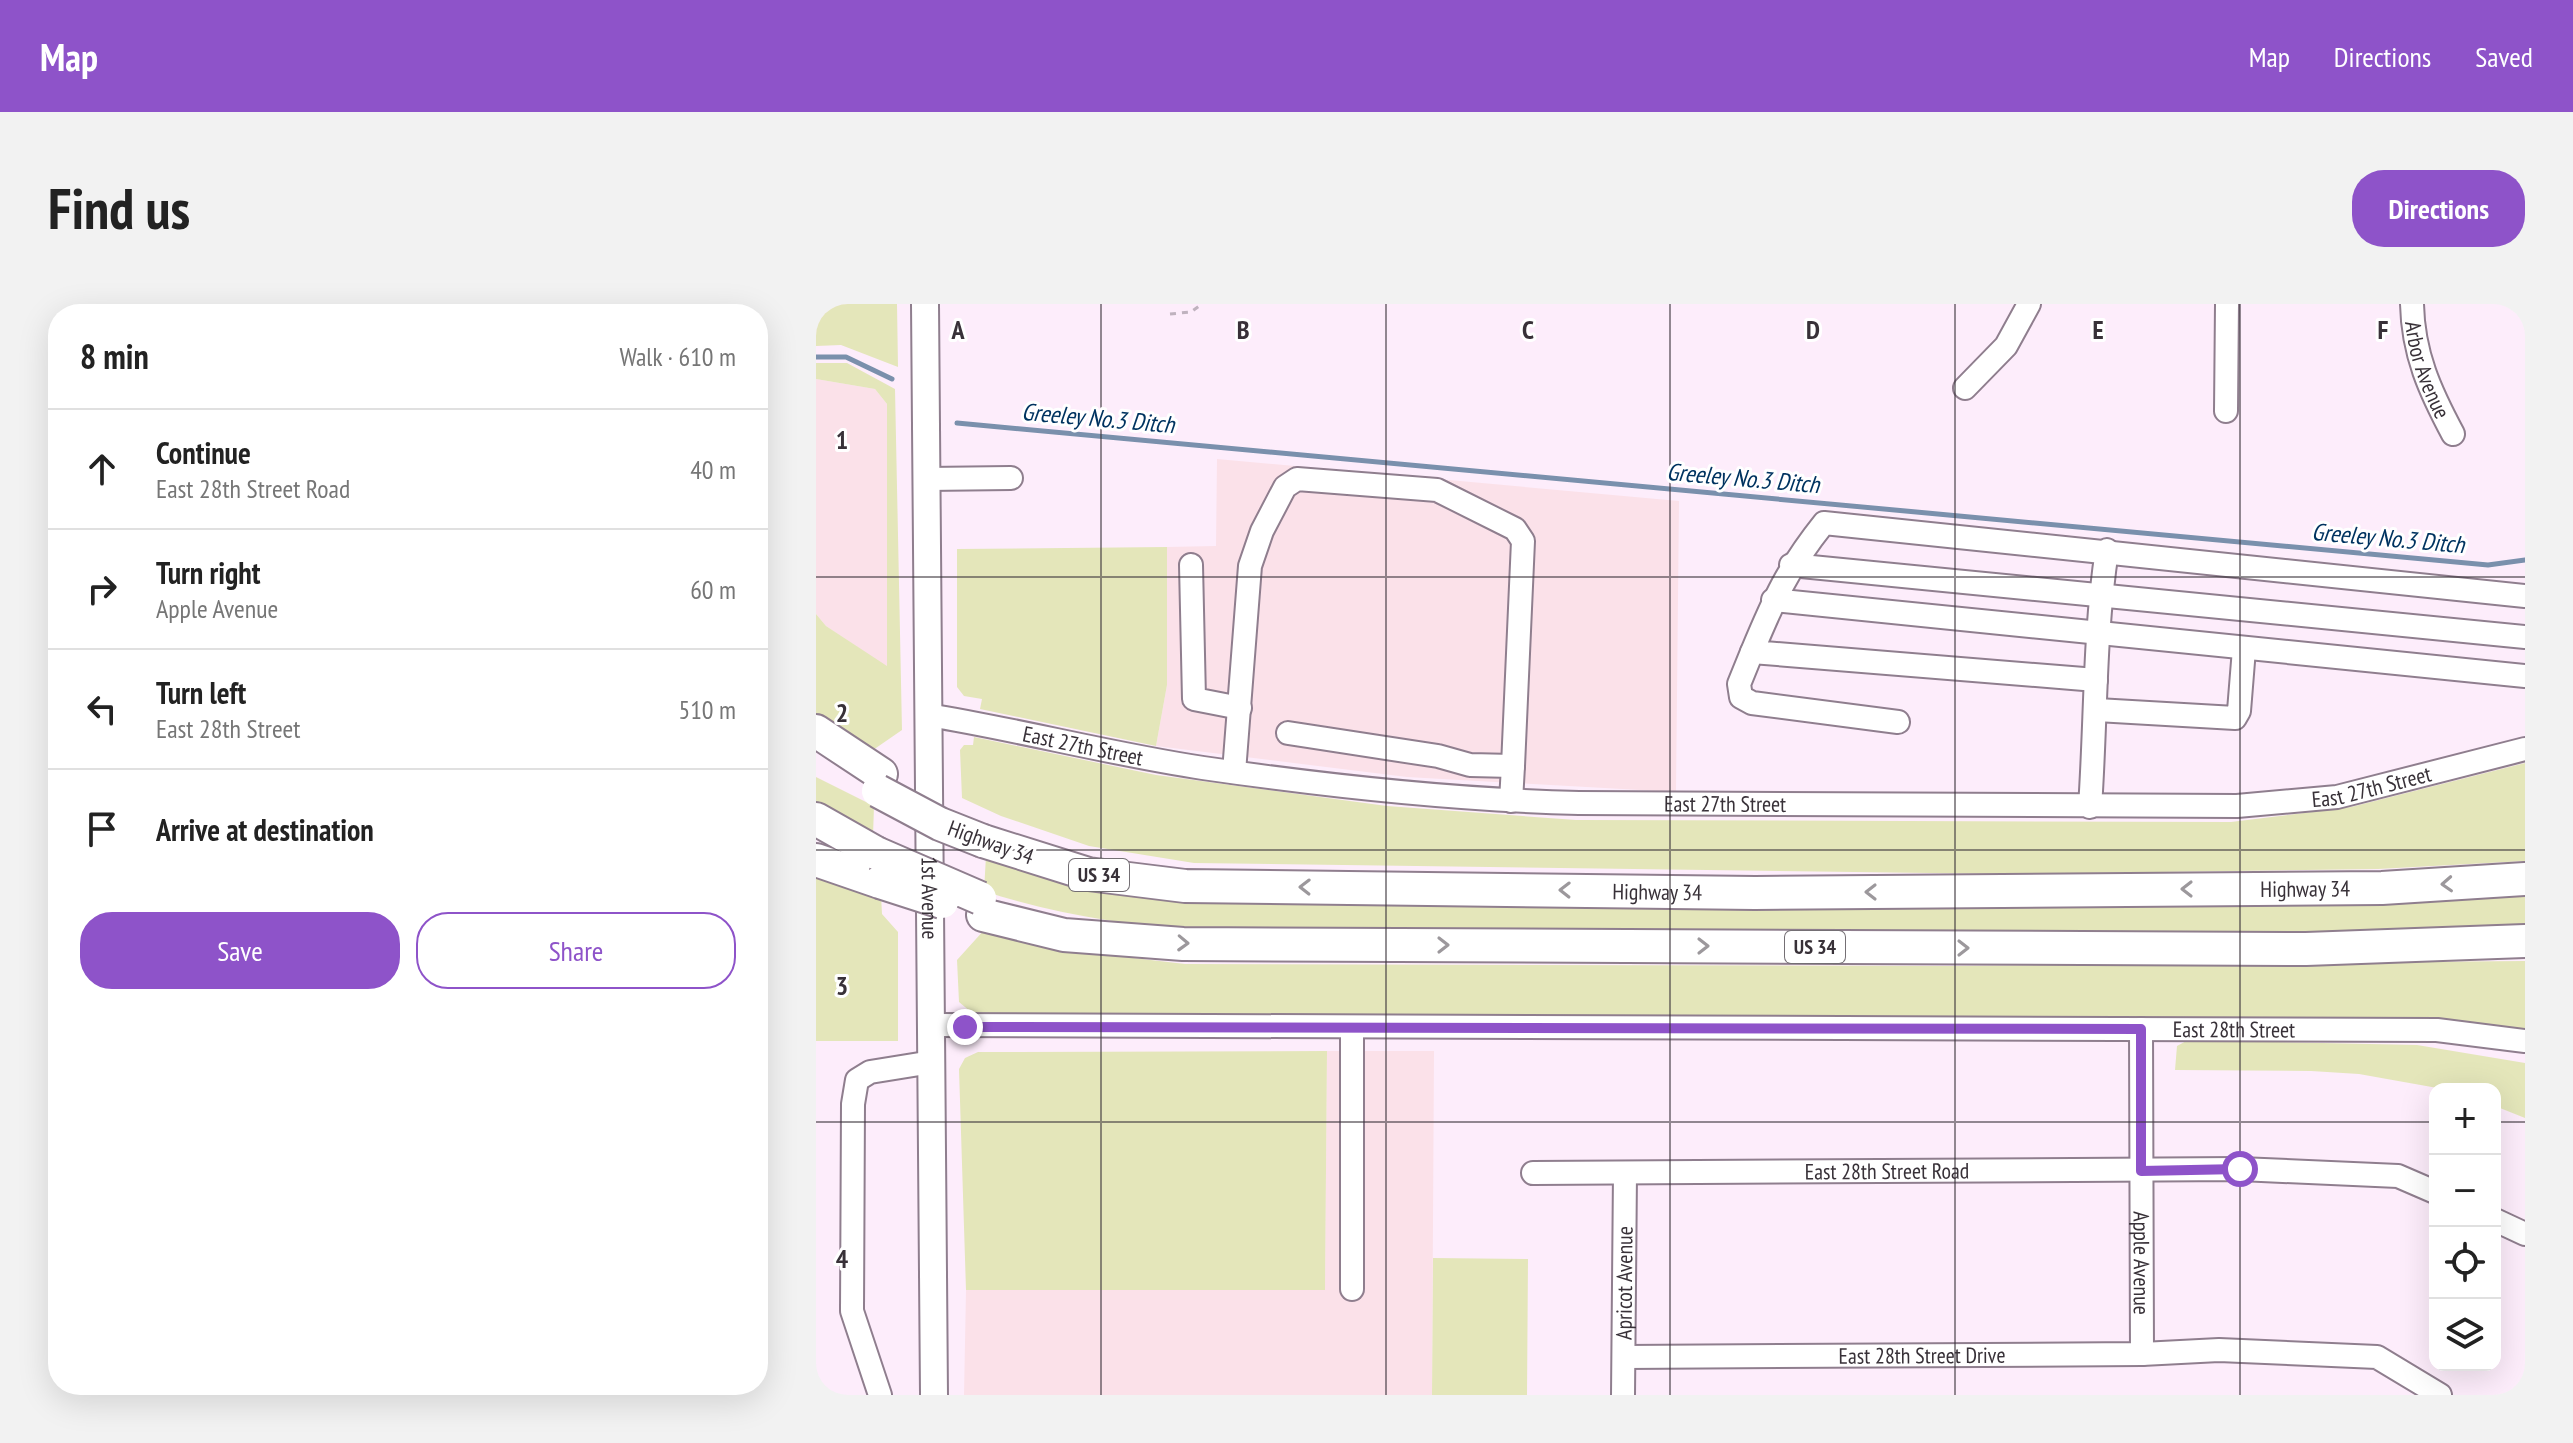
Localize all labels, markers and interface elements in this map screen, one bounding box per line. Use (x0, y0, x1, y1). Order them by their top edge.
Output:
text: Map (40, 32, 98, 81)
text: Map (2249, 38, 2290, 75)
text: Directions (2334, 38, 2431, 75)
text: Saved (2475, 38, 2533, 75)
button: Directions (2352, 170, 2525, 247)
text: Find us (48, 172, 190, 244)
text: A (950, 313, 965, 346)
text: B (1237, 313, 1250, 346)
text: C (1522, 313, 1534, 346)
text: D (1806, 313, 1820, 346)
text: E (2092, 313, 2104, 346)
text: F (2378, 313, 2389, 346)
street label: Arbor Avenue (2399, 320, 2457, 423)
text: 8 min (80, 334, 149, 378)
text: Walk · 610 m (619, 340, 736, 373)
water label: Greeley No.3 Ditch (1020, 396, 1177, 440)
text: 1 (836, 423, 848, 456)
text: Continue (156, 433, 251, 472)
icon: ahead (80, 447, 124, 491)
text: 40 m (690, 453, 736, 486)
water label: Greeley No.3 Ditch (1665, 456, 1822, 500)
text: East 28th Street Road (156, 472, 350, 505)
water label: Greeley No.3 Ditch (2310, 516, 2467, 560)
text: Turn right (156, 553, 260, 592)
icon: right (80, 567, 124, 611)
text: 60 m (690, 573, 736, 606)
text: Apple Avenue (156, 592, 278, 625)
text: Turn left (156, 673, 246, 712)
icon: left (80, 687, 124, 731)
text: 510 m (678, 693, 736, 726)
text: 2 (836, 696, 848, 729)
text: East 28th Street (156, 712, 300, 745)
street label: East 27th Street (1020, 719, 1145, 771)
street label: East 27th Street (2310, 760, 2434, 813)
street label: East 27th Street (1664, 789, 1786, 818)
icon: arrive (80, 807, 124, 851)
text: Arrive at destination (156, 810, 374, 849)
street label: Highway 34 (944, 814, 1038, 871)
street label: 1st Avenue (916, 856, 944, 940)
road number: US 34 (1069, 859, 1129, 891)
street label: Highway 34 (2260, 874, 2350, 903)
one-way arrow (2440, 875, 2453, 892)
street label: Highway 34 (1612, 877, 1702, 906)
one-way arrow (1298, 878, 1311, 896)
one-way arrow (2180, 880, 2193, 898)
one-way arrow (1558, 881, 1571, 899)
one-way arrow (1864, 883, 1877, 901)
button: Save (80, 912, 400, 989)
button: Share (416, 912, 736, 989)
road number: US 34 (1785, 931, 1845, 963)
one-way arrow (1177, 935, 1190, 952)
one-way arrow (1437, 936, 1450, 954)
one-way arrow (1697, 937, 1710, 955)
one-way arrow (1957, 939, 1970, 956)
text: 3 (836, 969, 848, 1002)
route end (947, 1009, 983, 1045)
street label: East 28th Street (2173, 1015, 2295, 1044)
map controls (2429, 1083, 2501, 1371)
button: + (2429, 1083, 2501, 1155)
route start (2222, 1151, 2258, 1187)
button: − (2429, 1155, 2501, 1227)
street label: East 28th Street Road (1805, 1157, 1969, 1185)
street label: Apple Avenue (2128, 1211, 2156, 1315)
street label: Apricot Avenue (1609, 1226, 1639, 1340)
button: locate (2429, 1227, 2501, 1299)
text: 4 (836, 1242, 849, 1275)
button: layers (2429, 1299, 2501, 1371)
street label: East 28th Street Drive (1838, 1341, 2006, 1370)

